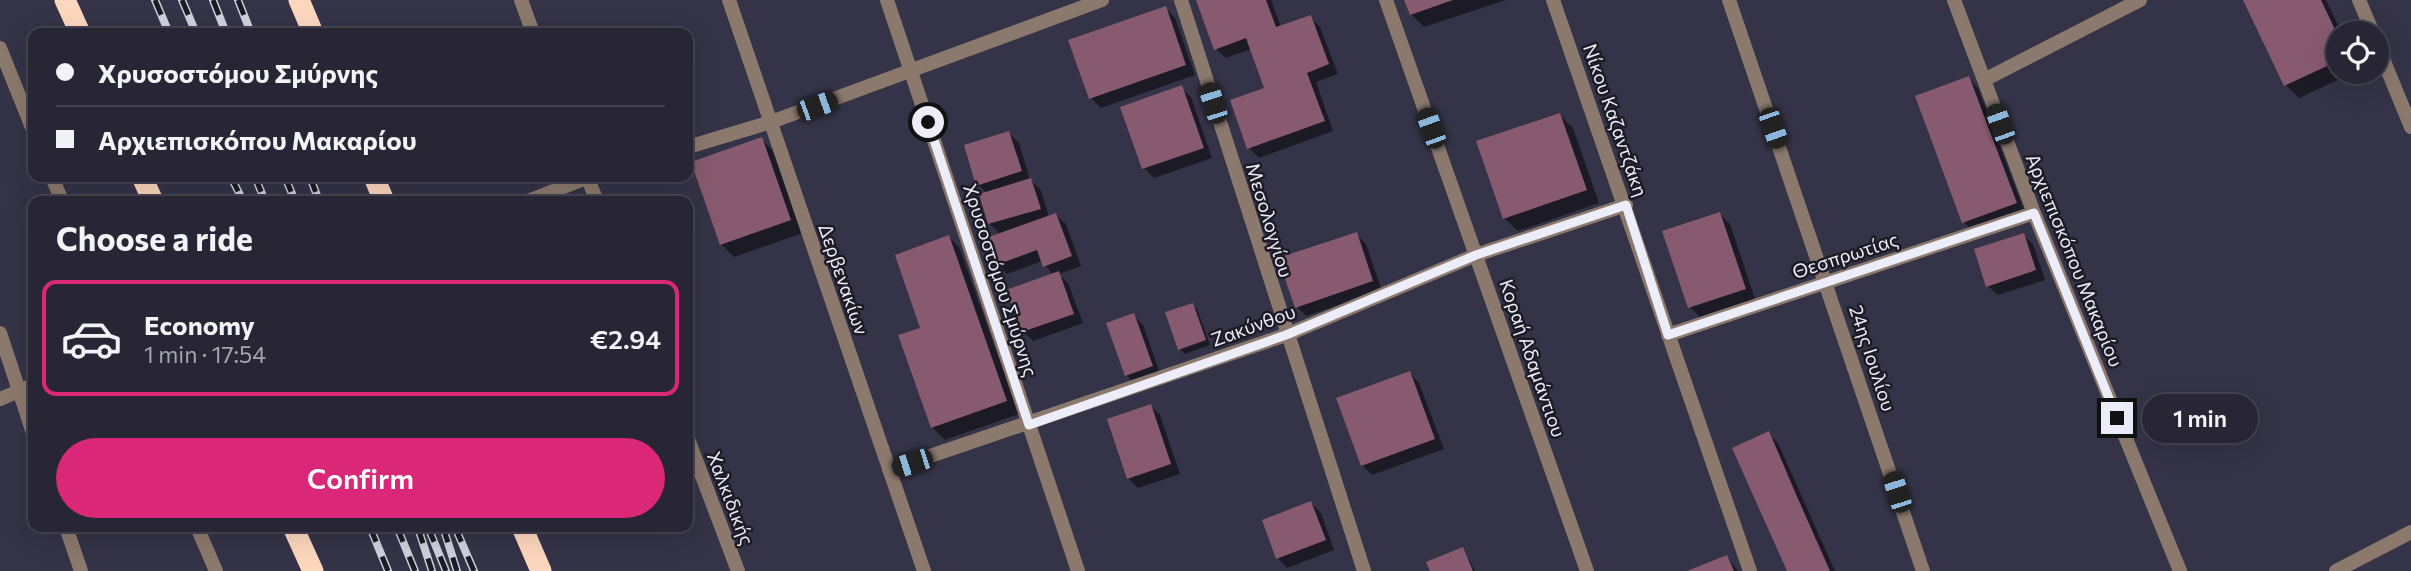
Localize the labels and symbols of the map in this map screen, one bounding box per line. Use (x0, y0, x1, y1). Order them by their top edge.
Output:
street label: Νίκου Καζαντζάκη (1579, 41, 1653, 199)
car (1197, 80, 1230, 126)
car (794, 89, 841, 123)
car (1983, 101, 2018, 147)
car (1414, 105, 1449, 151)
car (1757, 105, 1790, 151)
route start (912, 106, 944, 138)
street label: Αρχιεπισκόπου Μακαρίου (2022, 150, 2128, 370)
street label: Μεσολογγίου (1242, 160, 1298, 280)
street label: Χρυσοστόμου Σμύρνης (959, 181, 1043, 379)
street label: Δερβενακίων (814, 220, 874, 338)
street label: Θεσπρωτίας (1789, 227, 1901, 283)
street label: Κοραή Αδαμάντιου (1495, 276, 1571, 440)
street label: Ζακύνθου (1208, 299, 1298, 351)
street label: 24ης Ιουλίου (1845, 302, 1901, 414)
callout: 1 min (2142, 394, 2257, 442)
route end (2101, 402, 2133, 434)
car (889, 447, 936, 479)
street label: Χαλκιδικής (703, 448, 759, 548)
car (1881, 469, 1914, 515)

